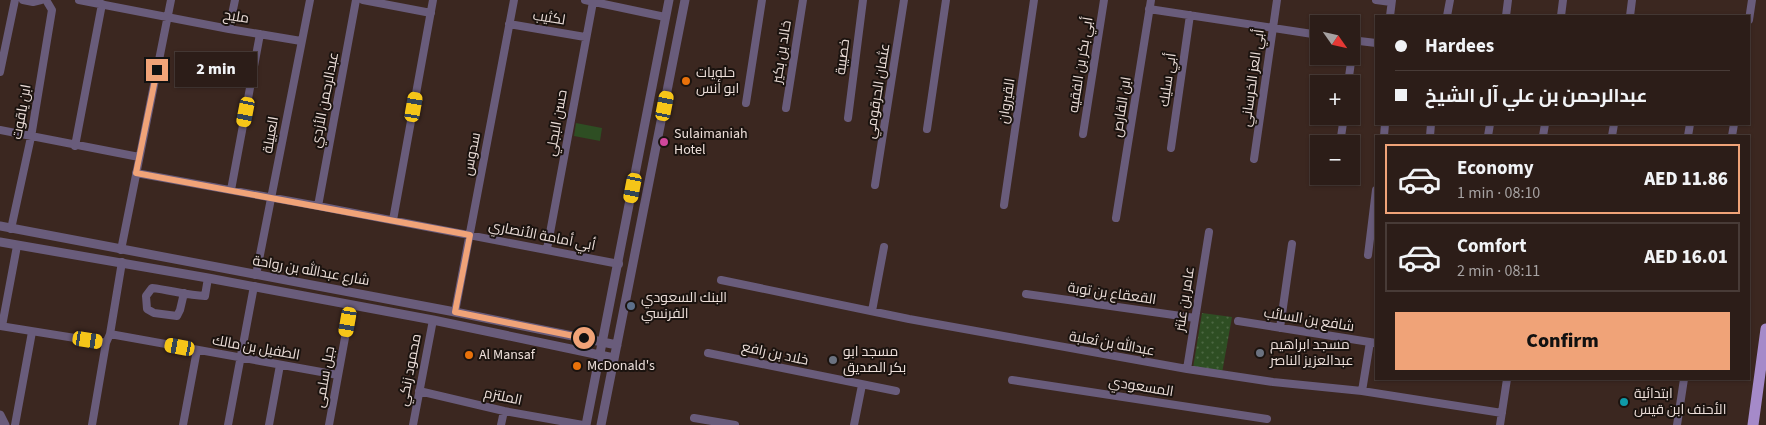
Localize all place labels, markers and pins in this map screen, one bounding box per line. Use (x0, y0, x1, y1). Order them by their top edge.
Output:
place label: حلويات ابو أنس (696, 63, 739, 99)
marker: حلويات ابو أنس (680, 75, 692, 87)
place label: Sulaimaniah Hotel (674, 124, 748, 160)
marker: Sulaimaniah Hotel (658, 136, 670, 148)
place label: البنك السعودي الفرنسي (641, 288, 727, 324)
marker: البنك السعودي الفرنسي (625, 300, 637, 312)
place label: مسجد ابراهيم عبدالعزيز الناصر (1269, 335, 1354, 371)
place label: مسجد ابو بكر الصديق (843, 342, 906, 378)
place label: Al Mansaf (479, 345, 536, 365)
marker: مسجد ابراهيم عبدالعزيز الناصر (1254, 347, 1266, 359)
marker: Al Mansaf (463, 349, 475, 361)
marker: مسجد ابو بكر الصديق (827, 354, 839, 366)
place label: McDonald's (587, 356, 655, 376)
marker: McDonald's (571, 360, 583, 372)
place label: ابتدائية الأحنف ابن قيس (1634, 384, 1726, 420)
marker: ابتدائية الأحنف ابن قيس (1618, 396, 1630, 408)

